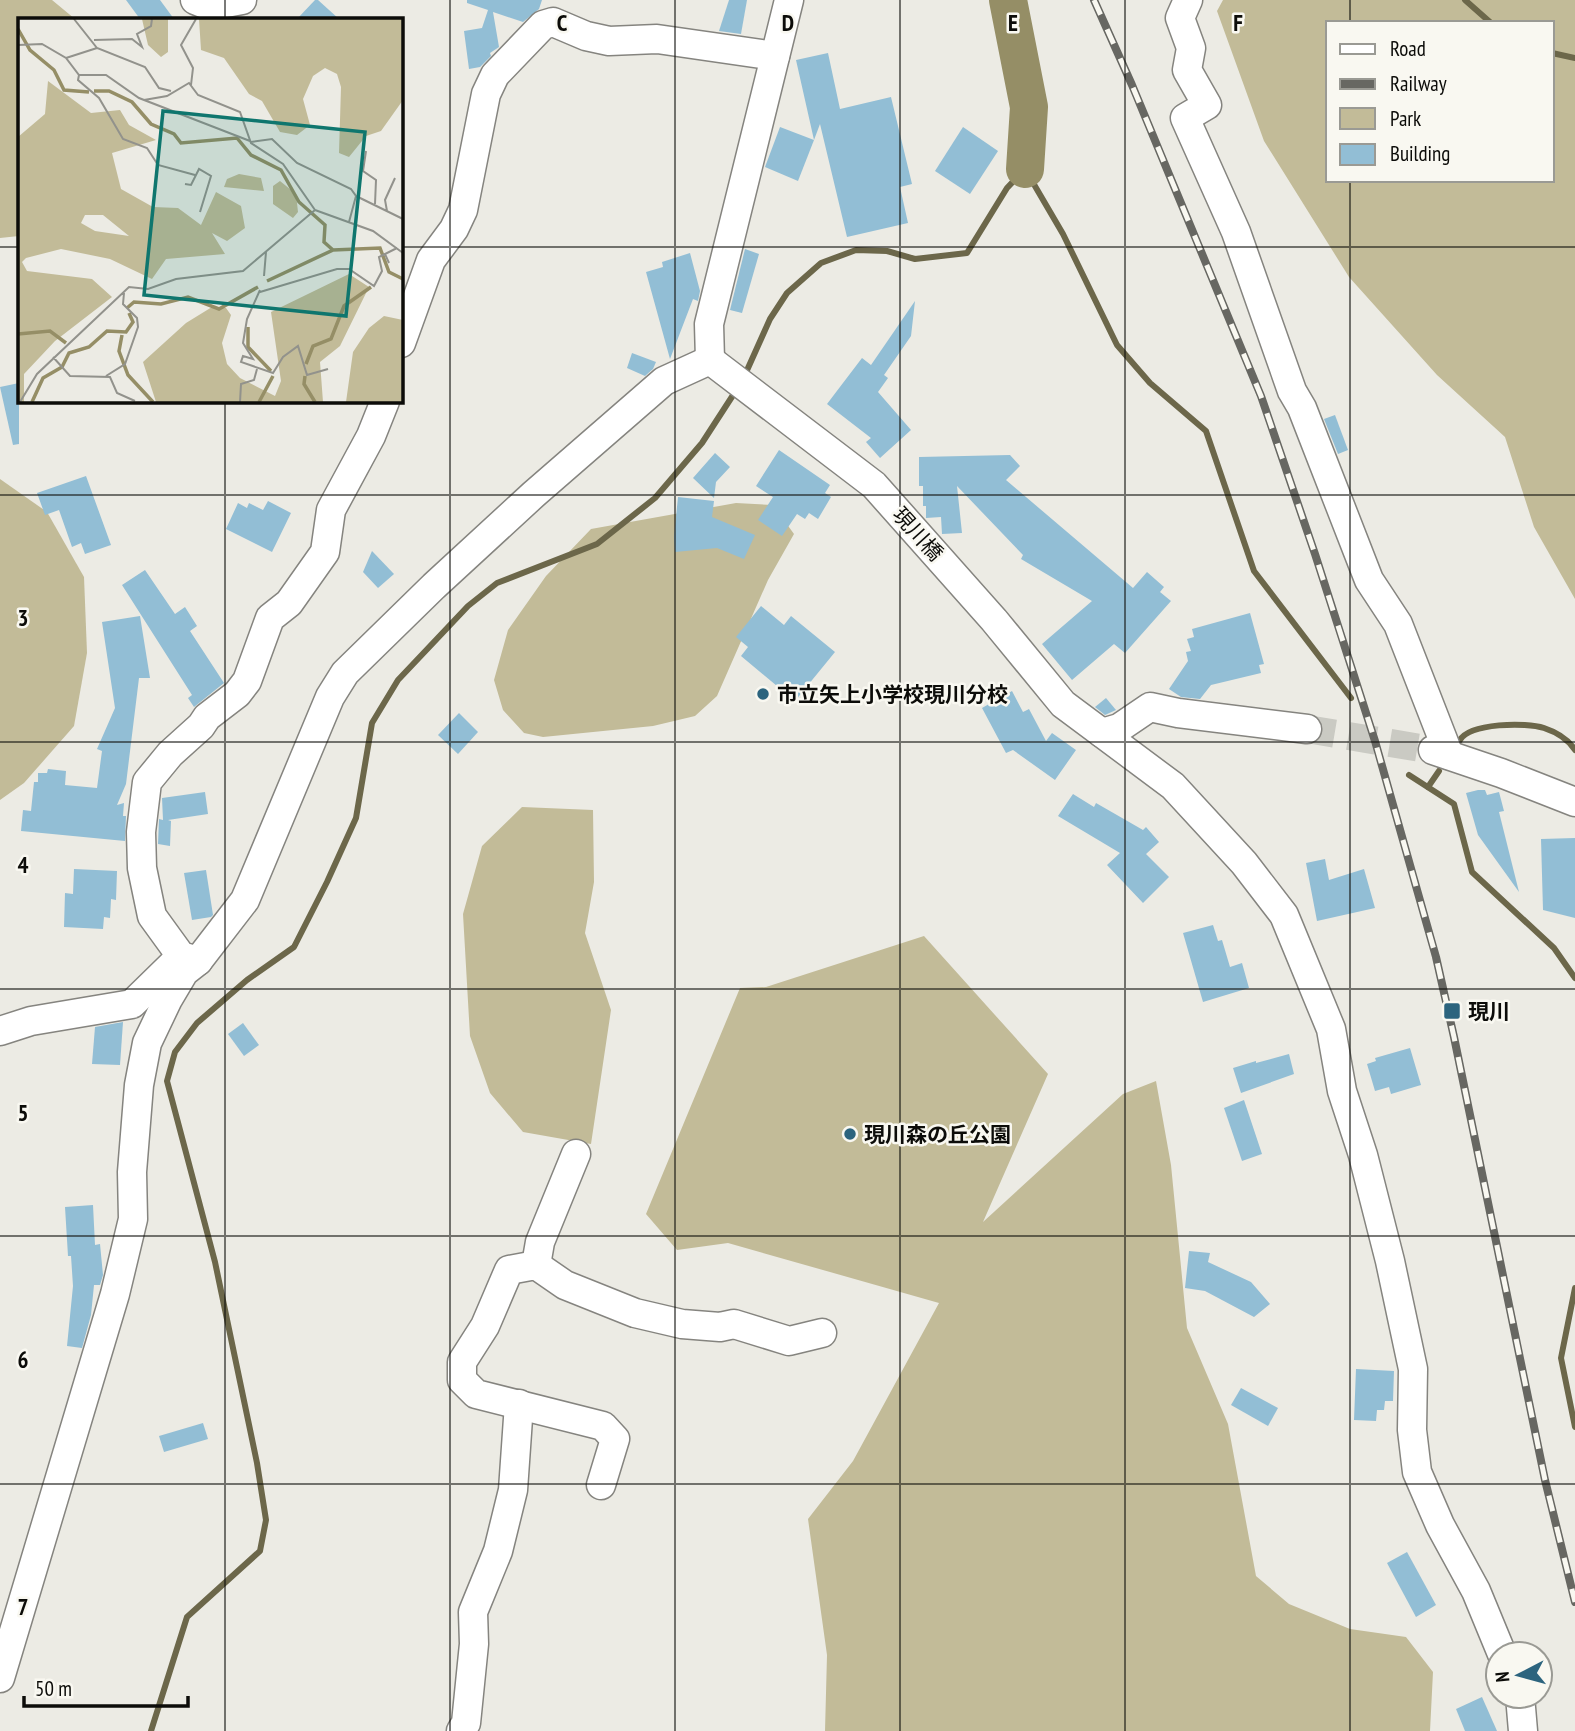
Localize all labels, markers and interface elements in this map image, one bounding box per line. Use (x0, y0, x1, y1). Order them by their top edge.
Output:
text: C (557, 8, 568, 37)
text: D (782, 8, 794, 37)
text: E (1008, 8, 1018, 37)
text: F (1233, 8, 1243, 37)
inset map (18, 18, 402, 402)
legend (1326, 21, 1554, 182)
text: Road (1390, 35, 1426, 62)
text: Railway (1390, 70, 1447, 97)
text: Park (1390, 105, 1421, 132)
text: Building (1390, 140, 1450, 167)
street label: 現川橋 (887, 502, 949, 566)
text: 3 (18, 603, 29, 632)
place label: 市立矢上小学校現川分校 (777, 681, 1008, 708)
marker: 市立矢上小学校現川分校 (755, 686, 771, 702)
text: 4 (18, 850, 29, 879)
place label: 現川 (1468, 998, 1510, 1025)
marker: 現川 (1442, 1001, 1462, 1021)
text: 5 (18, 1098, 29, 1127)
place label: 現川森の丘公園 (864, 1121, 1011, 1148)
marker: 現川森の丘公園 (842, 1126, 858, 1142)
text: 6 (18, 1345, 29, 1374)
text: 7 (18, 1592, 29, 1621)
north arrow (1484, 1640, 1554, 1710)
scale bar (24, 1664, 189, 1708)
text: N (1490, 1670, 1515, 1683)
text: 50 m (35, 1675, 72, 1702)

